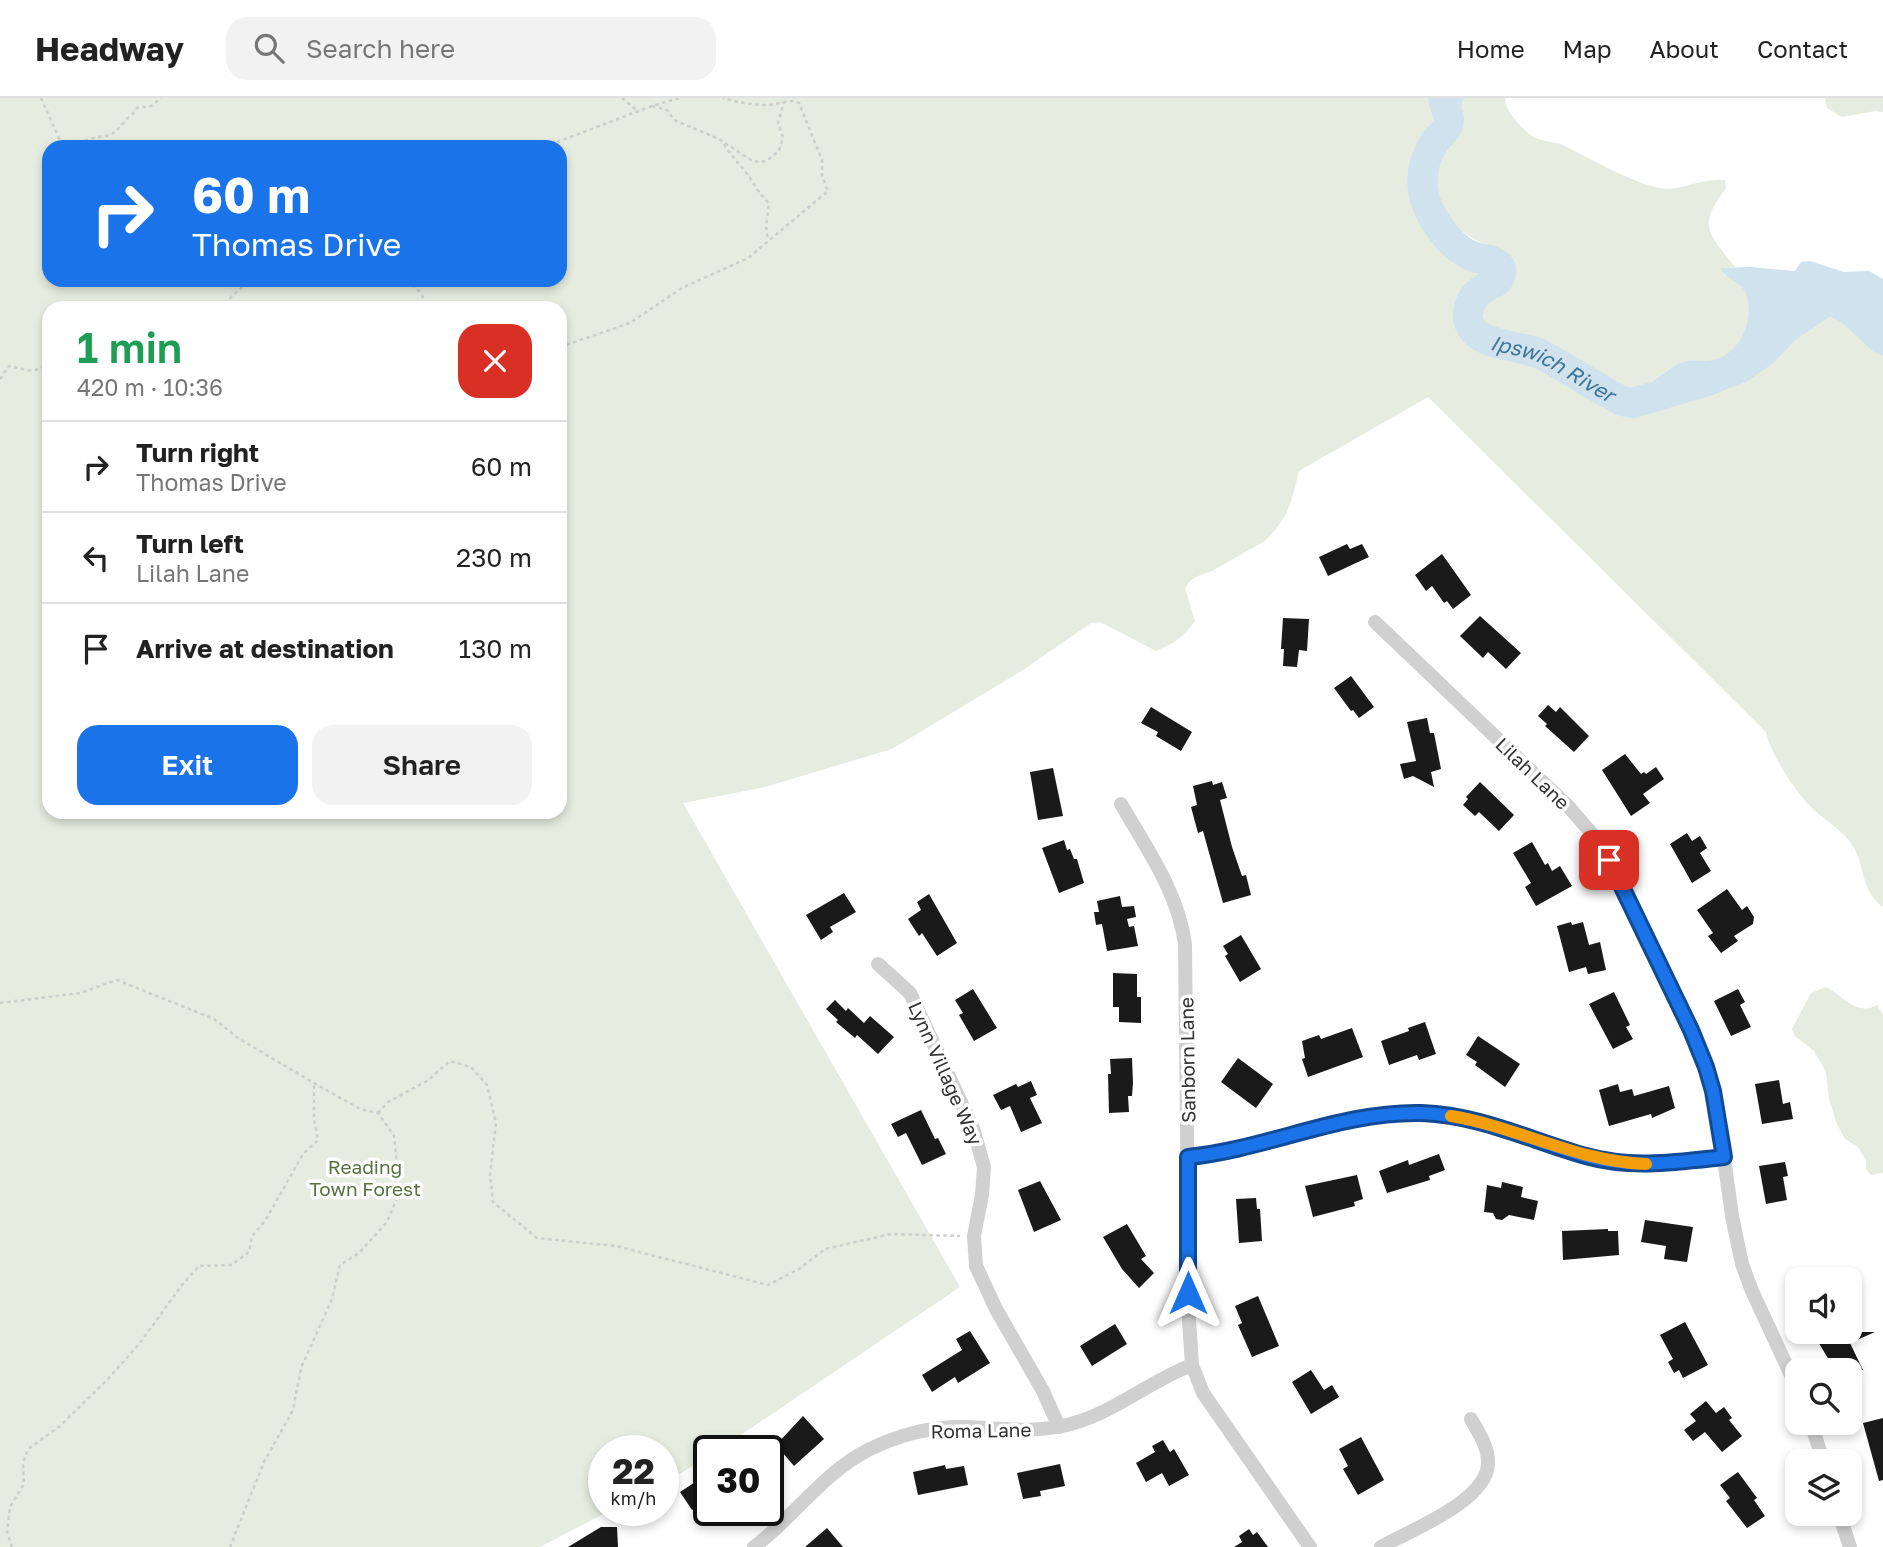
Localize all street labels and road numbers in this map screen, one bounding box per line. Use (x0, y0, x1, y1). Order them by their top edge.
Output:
street label: Lilah Lane (1491, 732, 1575, 814)
street label: Sanborn Lane (1174, 997, 1200, 1123)
street label: Lynn Village Way (904, 998, 988, 1149)
street label: Roma Lane (930, 1418, 1032, 1442)

